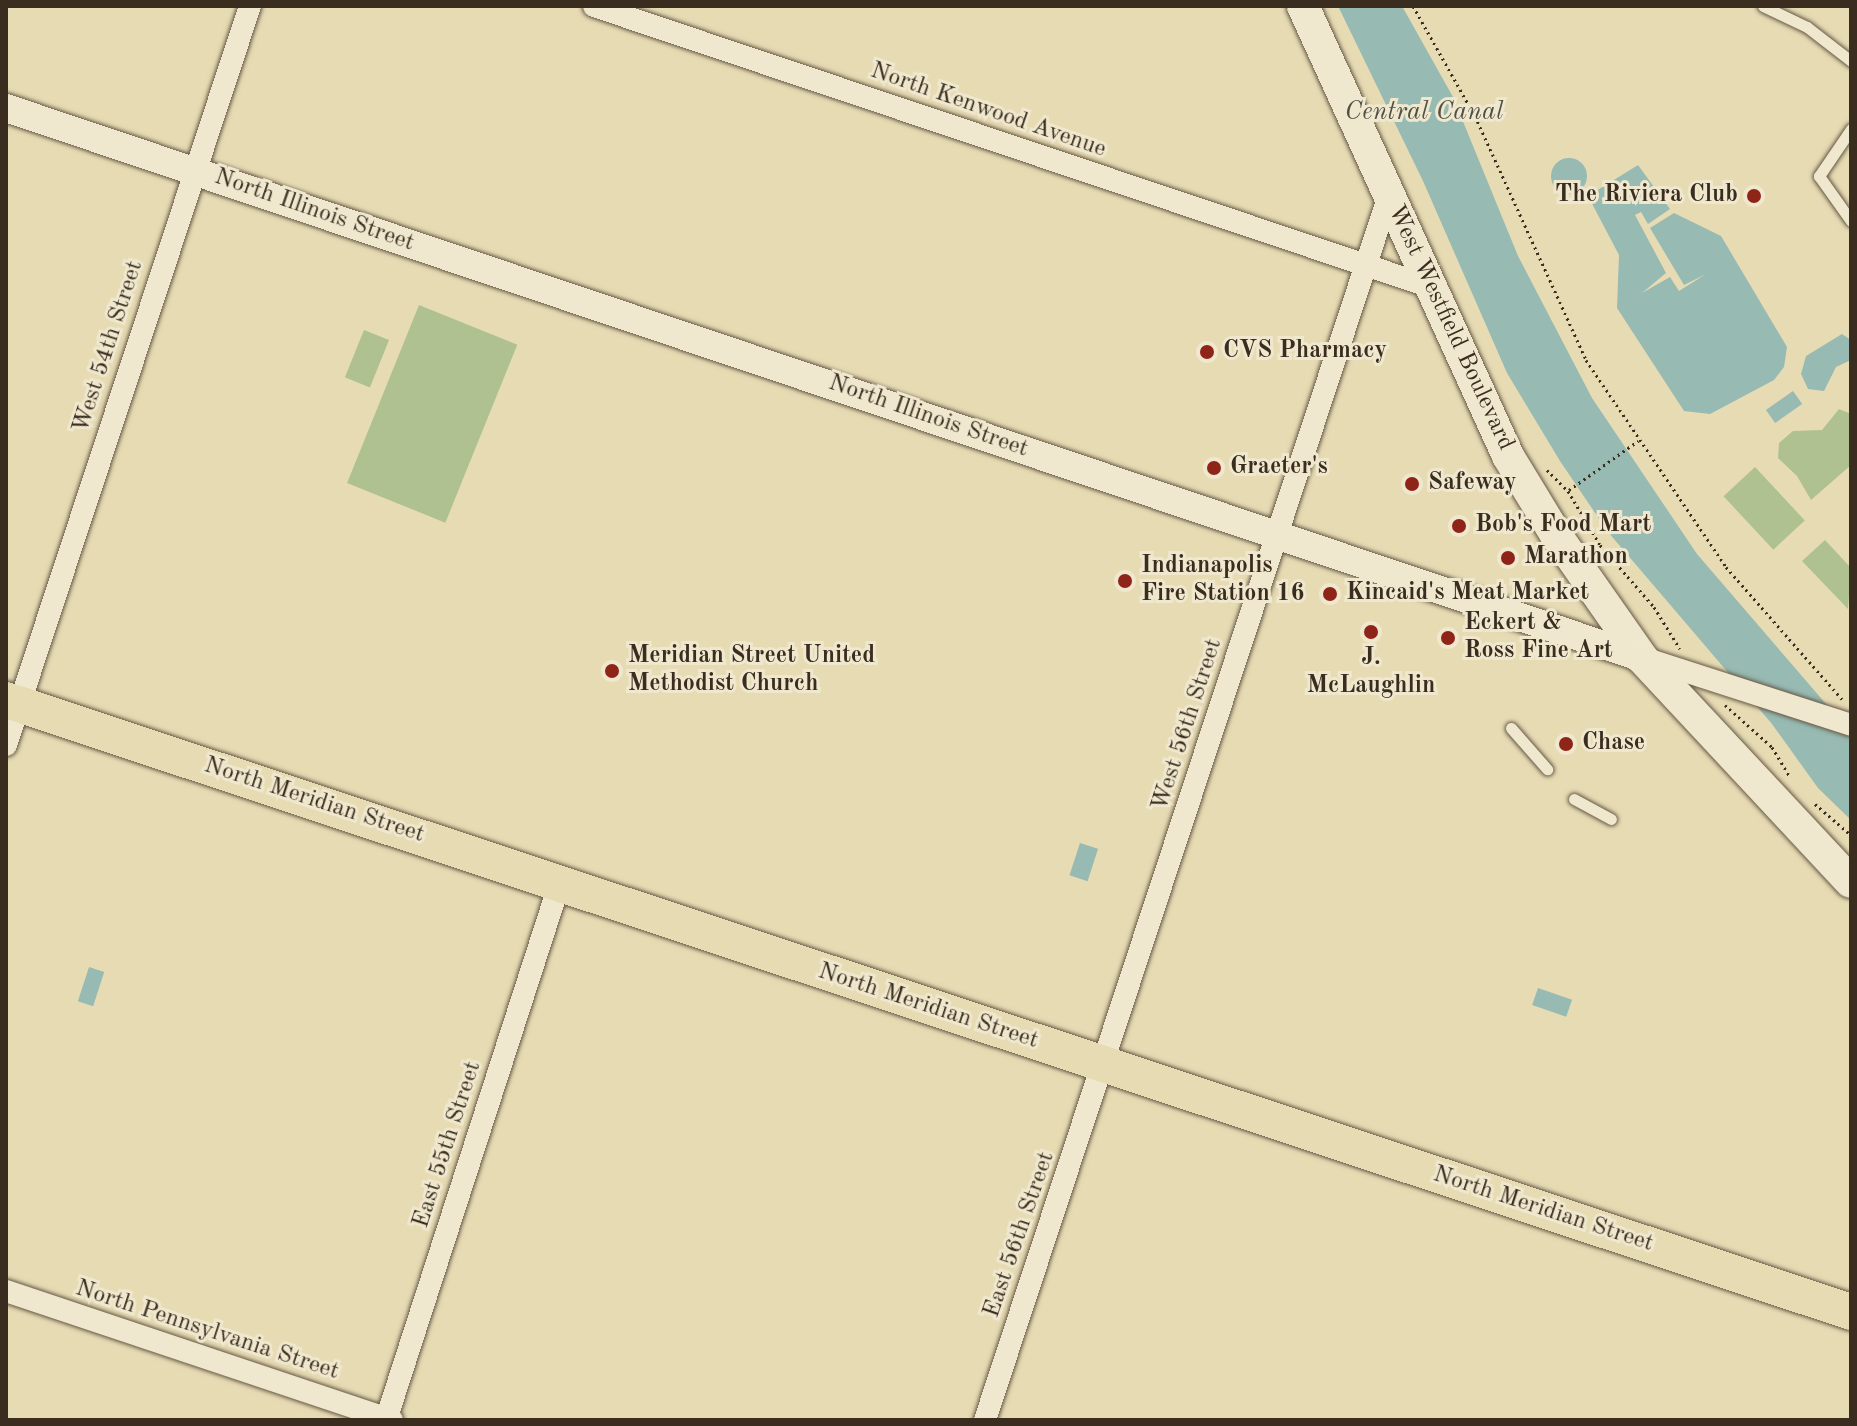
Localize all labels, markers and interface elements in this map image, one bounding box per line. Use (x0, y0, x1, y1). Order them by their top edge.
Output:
street label: North Kenwood Avenue (866, 57, 1110, 165)
water label: Central Canal (1345, 97, 1503, 129)
street label: North Illinois Street (210, 163, 418, 259)
place label: The Riviera Club (1555, 182, 1738, 210)
marker: The Riviera Club (1745, 187, 1763, 205)
street label: West Westfield Boulevard (1380, 201, 1520, 455)
street label: West 54th Street (68, 257, 150, 437)
place label: CVS Pharmacy (1223, 338, 1387, 366)
marker: CVS Pharmacy (1198, 343, 1216, 361)
street label: North Illinois Street (824, 369, 1032, 465)
place label: Graeter's (1230, 454, 1328, 482)
marker: Graeter's (1205, 459, 1223, 477)
place label: Safeway (1428, 470, 1517, 498)
marker: Safeway (1403, 475, 1421, 493)
place label: Bob's Food Mart (1475, 512, 1651, 540)
marker: Bob's Food Mart (1450, 517, 1468, 535)
place label: Marathon (1524, 544, 1628, 572)
marker: Marathon (1499, 549, 1517, 567)
place label: Indianapolis Fire Station 16 (1141, 553, 1304, 609)
marker: Indianapolis Fire Station 16 (1116, 572, 1134, 590)
place label: Kincaid's Meat Market (1346, 580, 1589, 608)
marker: Kincaid's Meat Market (1321, 585, 1339, 603)
place label: Eckert & Ross Fine Art (1464, 610, 1613, 666)
marker: J. McLaughlin (1362, 623, 1380, 641)
marker: Eckert & Ross Fine Art (1439, 629, 1457, 647)
street label: West 56th Street (1147, 635, 1229, 815)
place label: Meridian Street United Methodist Church (628, 643, 875, 699)
place label: J. McLaughlin (1307, 645, 1435, 701)
marker: Meridian Street United Methodist Church (603, 662, 621, 680)
place label: Chase (1582, 730, 1645, 758)
marker: Chase (1557, 735, 1575, 753)
street label: North Meridian Street (200, 752, 428, 850)
street label: North Meridian Street (814, 958, 1042, 1056)
street label: East 55th Street (407, 1058, 489, 1232)
street label: East 56th Street (978, 1148, 1062, 1322)
street label: North Meridian Street (1429, 1161, 1657, 1259)
street label: North Pennsylvania Street (72, 1275, 342, 1387)

